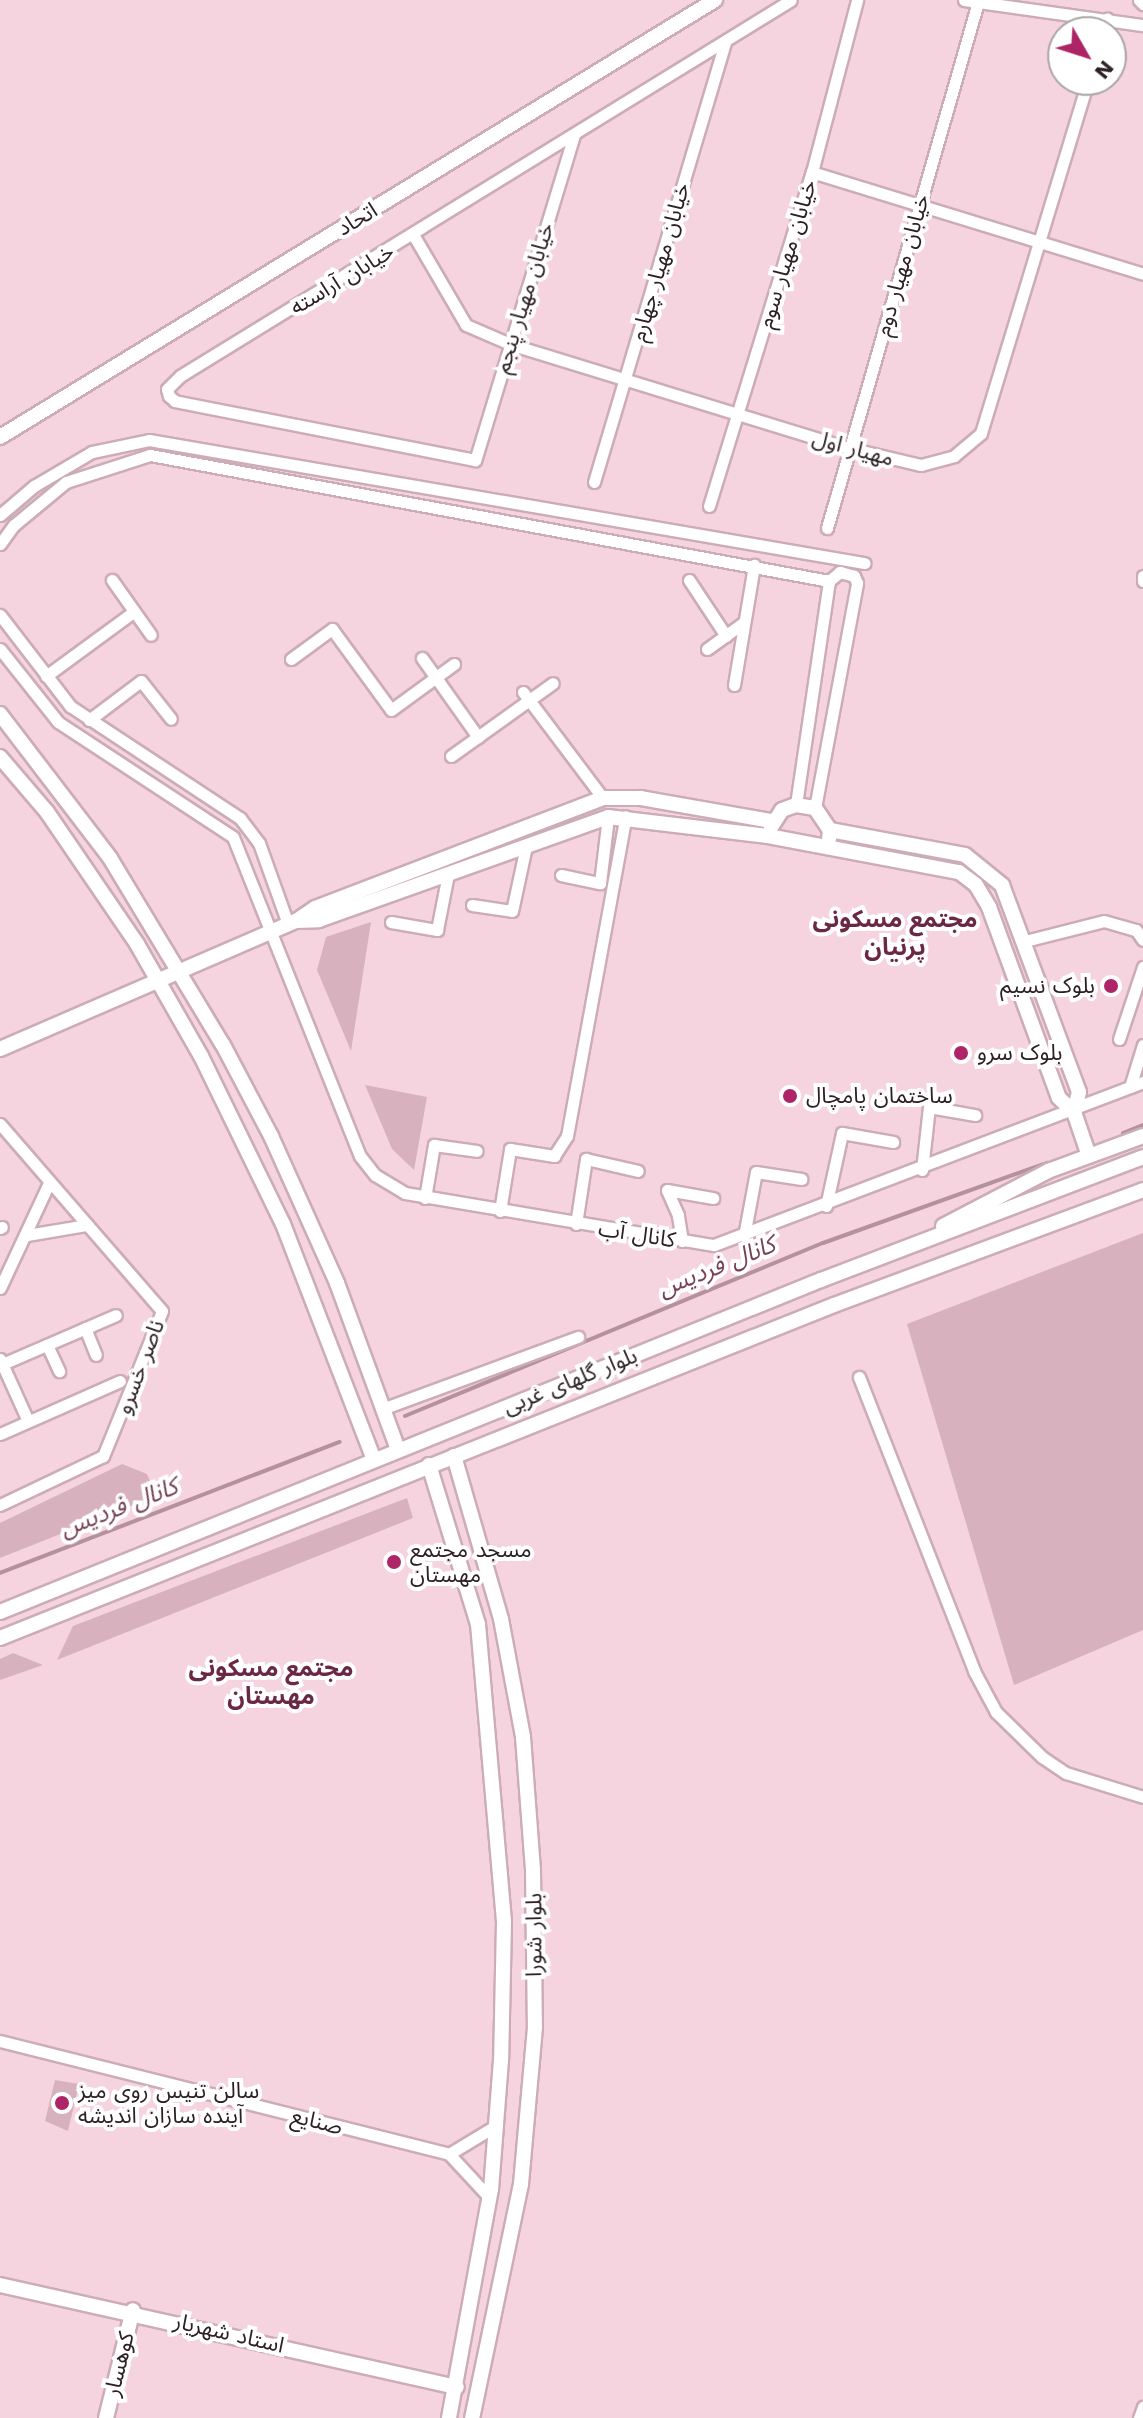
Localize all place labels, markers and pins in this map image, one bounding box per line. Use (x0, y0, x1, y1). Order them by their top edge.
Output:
place label: بلوک نسیم (1000, 973, 1095, 999)
marker: بلوک نسیم (1102, 977, 1120, 995)
place label: بلوک سرو (977, 1040, 1062, 1066)
marker: بلوک سرو (952, 1044, 970, 1062)
place label: ساختمان پامچال (806, 1083, 953, 1109)
marker: ساختمان پامچال (781, 1087, 799, 1105)
place label: مسجد مجتمع مهستان (410, 1536, 532, 1588)
marker: مسجد مجتمع مهستان (385, 1553, 403, 1571)
place label: سالن تنیس روی میز آینده سازان اندیشه (78, 2077, 259, 2128)
marker: سالن تنیس روی میز آینده سازان اندیشه (53, 2094, 71, 2112)

